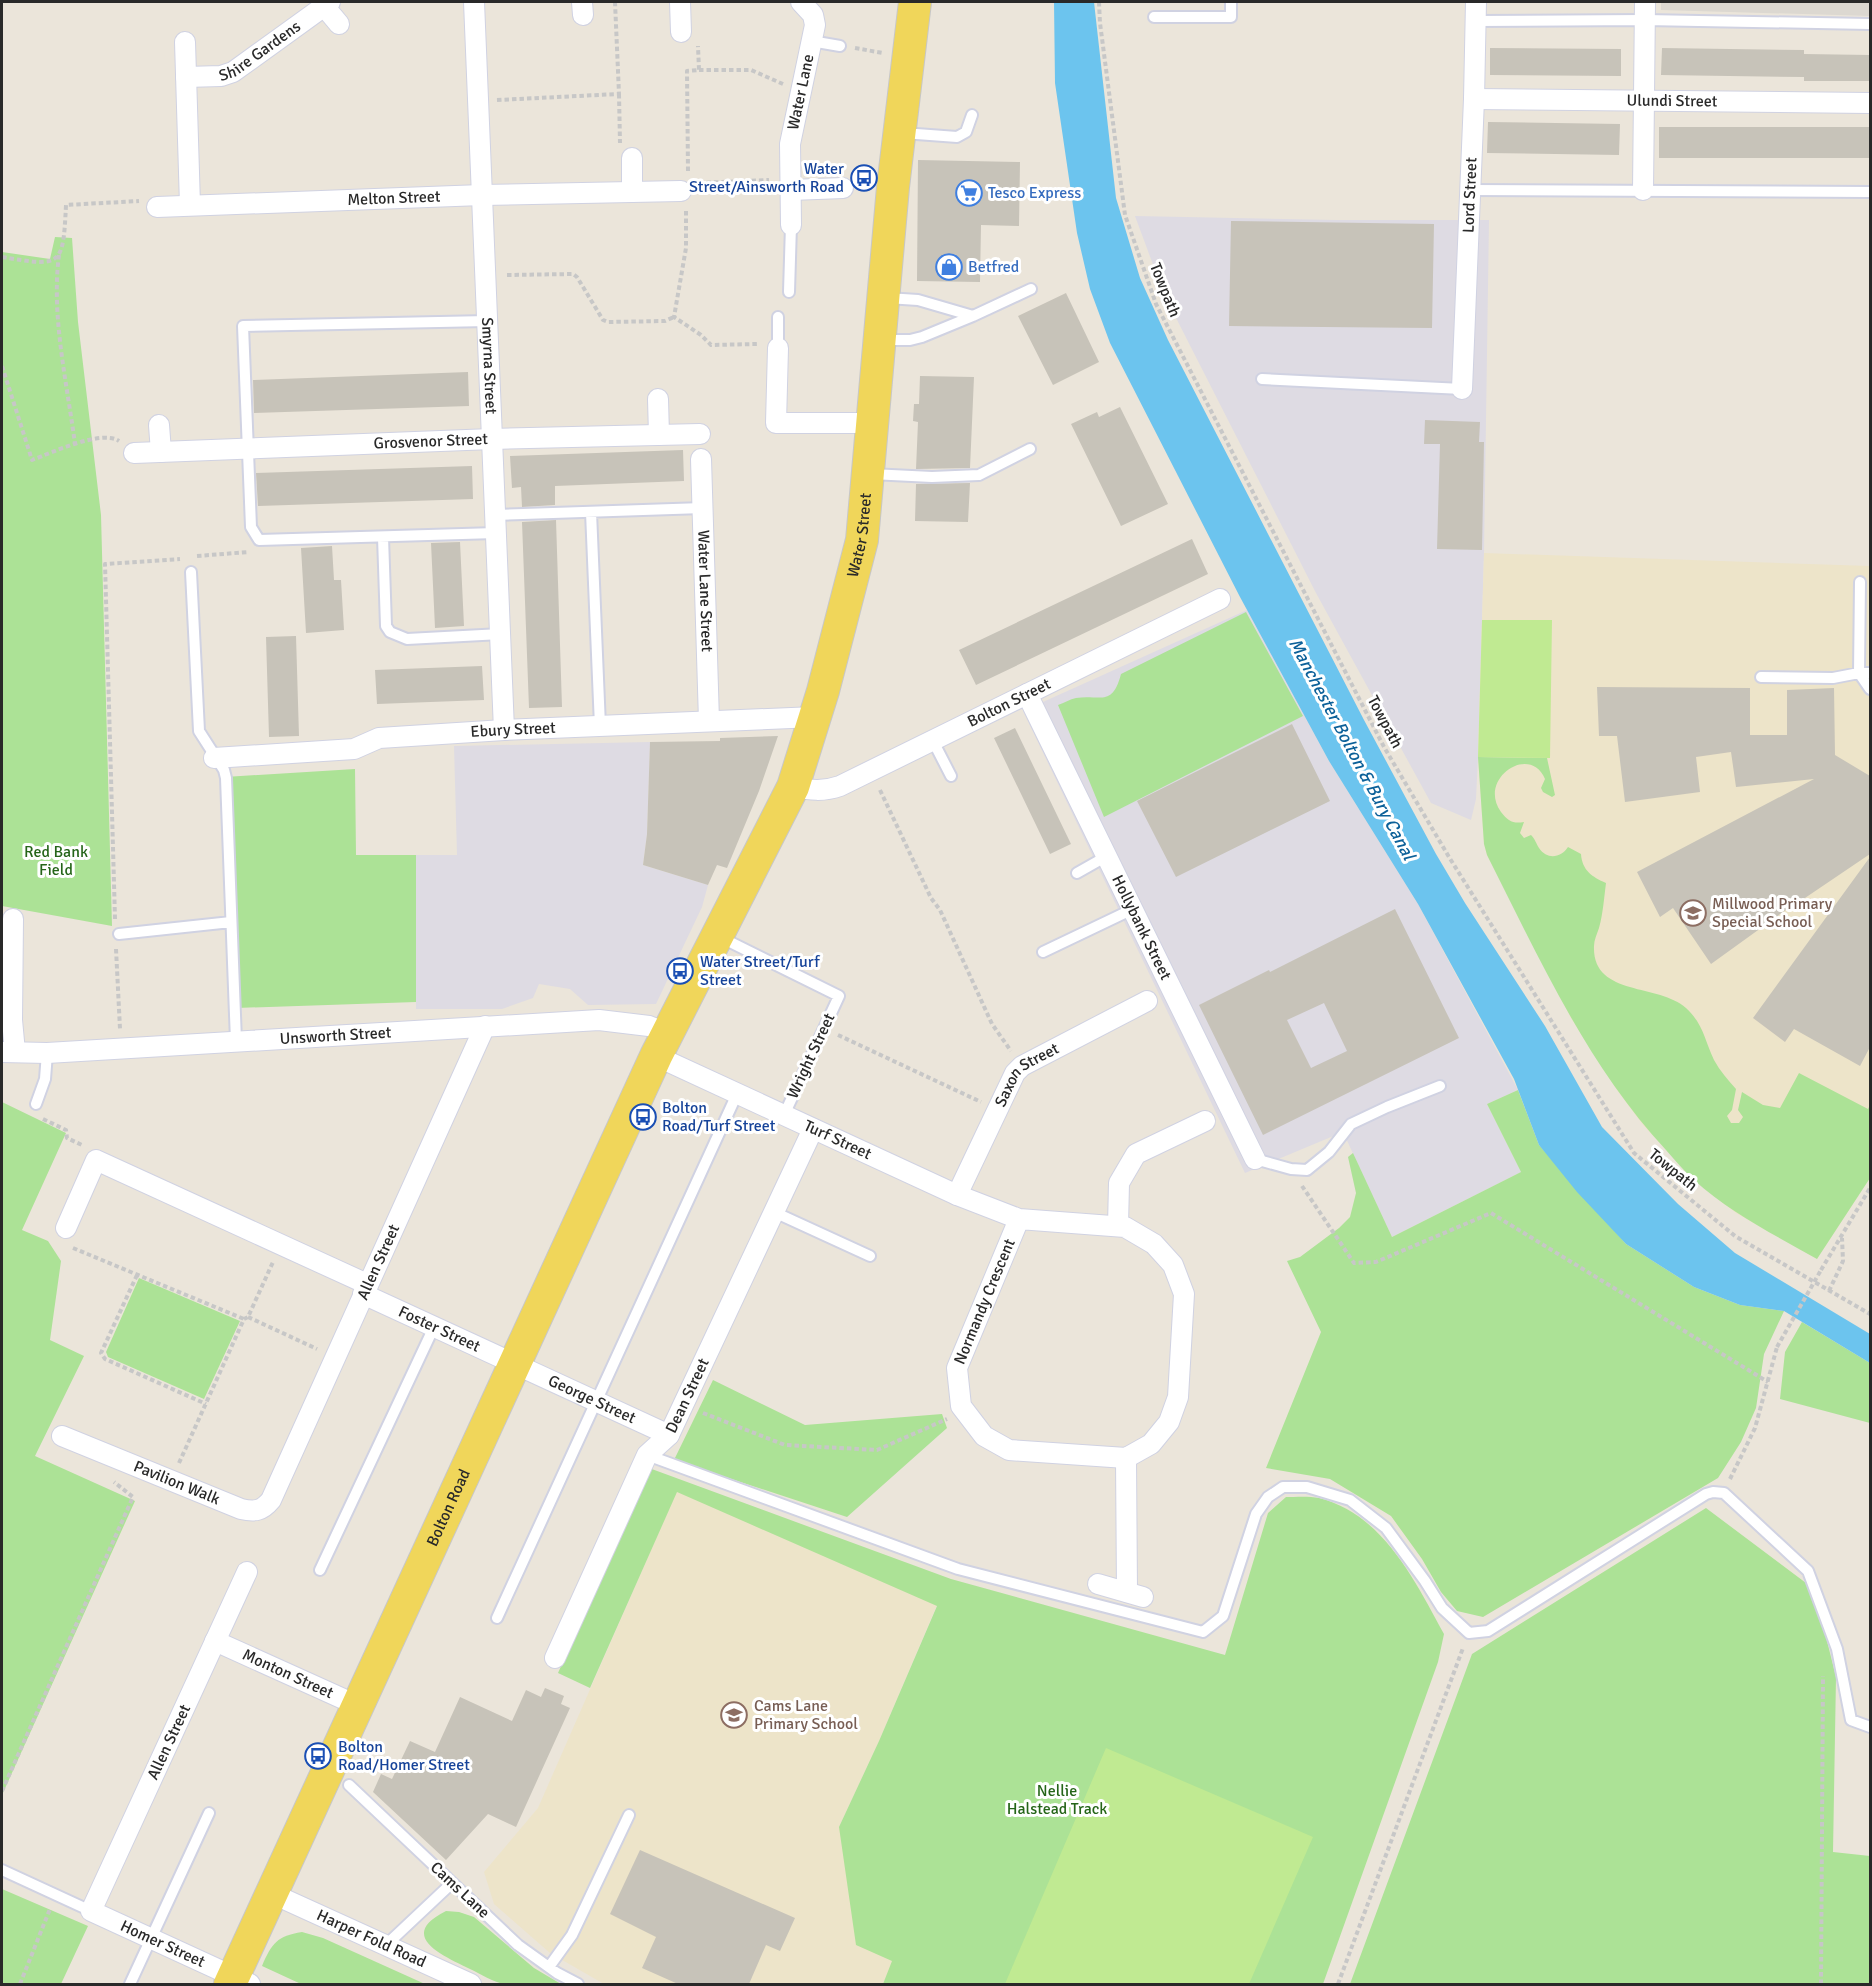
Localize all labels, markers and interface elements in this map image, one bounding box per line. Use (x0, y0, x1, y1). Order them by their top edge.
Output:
street label: Shire Gardens (216, 16, 305, 86)
street label: Water Lane (783, 52, 819, 132)
street label: Ulundi Street (1626, 91, 1718, 111)
street label: Lord Street (1458, 157, 1482, 233)
place label: Water Street/Ainsworth Road (689, 159, 844, 197)
bus stop icon: Water Street/Ainsworth Road (849, 163, 879, 193)
supermarket icon: Tesco Express (954, 178, 984, 208)
place label: Tesco Express (988, 183, 1081, 203)
street label: Melton Street (347, 187, 441, 210)
shop icon: Betfred (934, 252, 964, 282)
place label: Betfred (968, 257, 1019, 277)
street label: Towpath (1145, 260, 1185, 320)
street label: Smyrna Street (477, 317, 501, 415)
street label: Grosvenor Street (373, 429, 489, 454)
street label: Water Street (843, 492, 876, 580)
street label: Water Lane Street (693, 530, 717, 653)
water label: Manchester Bolton & Bury Canal (1284, 634, 1421, 865)
street label: Bolton Street (964, 674, 1054, 732)
street label: Towpath (1363, 692, 1407, 752)
street label: Ebury Street (470, 718, 557, 742)
park label: Red Bank Field (24, 842, 88, 880)
street label: Hollybank Street (1107, 872, 1176, 983)
place label: Millwood Primary Special School (1712, 894, 1833, 932)
school or university icon: Millwood Primary Special School (1678, 898, 1708, 928)
place label: Water Street/Turf Street (700, 952, 820, 990)
bus stop icon: Water Street/Turf Street (665, 956, 695, 986)
street label: Wright Street (783, 1010, 840, 1102)
street label: Unsworth Street (279, 1022, 392, 1049)
street label: Saxon Street (990, 1038, 1063, 1110)
place label: Bolton Road/Turf Street (662, 1098, 776, 1136)
bus stop icon: Bolton Road/Turf Street (628, 1102, 658, 1132)
street label: Turf Street (801, 1116, 875, 1164)
street label: Towpath (1645, 1144, 1701, 1196)
street label: Allen Street (353, 1221, 404, 1303)
street label: Normandy Crescent (950, 1235, 1020, 1367)
street label: Foster Street (395, 1302, 484, 1357)
street label: Dean Street (661, 1355, 714, 1436)
street label: George Street (545, 1371, 639, 1428)
street label: Pavilion Walk (131, 1456, 223, 1509)
street label: Bolton Road (422, 1466, 475, 1550)
street label: Monton Street (239, 1645, 337, 1703)
place label: Cams Lane Primary School (754, 1696, 858, 1734)
school or university icon: Cams Lane Primary School (719, 1700, 749, 1730)
street label: Allen Street (143, 1701, 195, 1783)
place label: Bolton Road/Homer Street (338, 1737, 470, 1775)
bus stop icon: Bolton Road/Homer Street (303, 1741, 333, 1771)
park label: Nellie Halstead Track (1007, 1781, 1107, 1819)
street label: Cams Lane (426, 1857, 494, 1923)
street label: Harper Fold Road (314, 1905, 429, 1972)
street label: Homer Street (117, 1916, 209, 1972)

